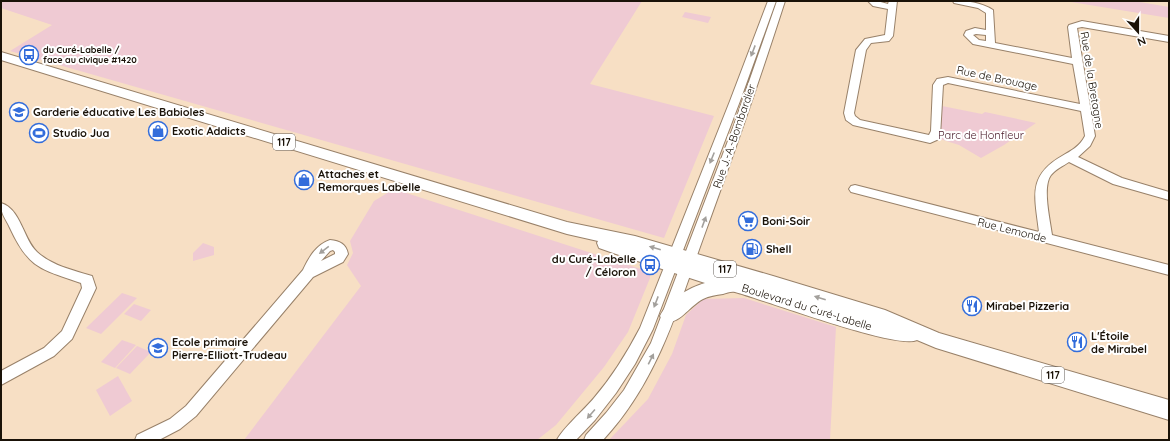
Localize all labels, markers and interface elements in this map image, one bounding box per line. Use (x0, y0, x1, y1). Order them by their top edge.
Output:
north arrow (1118, 12, 1158, 52)
street label: Rue de la Bretagne (1077, 30, 1107, 130)
text: N (1135, 33, 1148, 49)
bus stop icon: du Curé-Labelle / face au civique #1420 (18, 44, 40, 66)
place label: du Curé-Labelle / face au civique #1420 (43, 44, 137, 65)
one-way arrow (750, 45, 756, 57)
street label: Rue de Brouage (955, 63, 1039, 93)
street label: Rue J.-A.-Bombardier (710, 81, 759, 190)
school or university icon: Garderie éducative Les Babioles (8, 101, 30, 123)
place label: Garderie éducative Les Babioles (33, 105, 204, 119)
shop icon: Exotic Addicts (147, 120, 169, 142)
sports icon: Studio Jua (28, 122, 50, 144)
place label: Exotic Addicts (172, 124, 246, 138)
place label: Studio Jua (53, 126, 109, 140)
park label: Parc de Honfleur (938, 128, 1025, 142)
road number: 117 (273, 134, 295, 150)
one-way arrow (708, 152, 714, 164)
place label: Attaches et Remorques Labelle (318, 167, 421, 194)
shop icon: Attaches et Remorques Labelle (293, 169, 315, 191)
supermarket icon: Boni-Soir (737, 210, 759, 232)
place label: Boni-Soir (762, 214, 811, 228)
street label: Rue Lemonde (976, 215, 1048, 245)
one-way arrow (701, 216, 707, 228)
fuel station icon: Shell (741, 238, 763, 260)
place label: Shell (766, 242, 791, 256)
one-way arrow (649, 245, 661, 251)
one-way arrow (319, 246, 330, 254)
place label: du Curé-Labelle / Céloron (552, 252, 636, 279)
bus stop icon: du Curé-Labelle / Céloron (639, 254, 661, 276)
road number: 117 (714, 261, 736, 277)
street label: Boulevard du Curé-Labelle (740, 281, 874, 333)
one-way arrow (814, 294, 826, 300)
restaurant icon: Mirabel Pizzeria (961, 295, 983, 317)
one-way arrow (653, 297, 659, 309)
place label: Mirabel Pizzeria (986, 299, 1069, 313)
place label: L'Étoile de Mirabel (1091, 329, 1147, 356)
restaurant icon: L'Étoile de Mirabel (1066, 331, 1088, 353)
place label: Ecole primaire Pierre-Elliott-Trudeau (172, 335, 287, 362)
school or university icon: Ecole primaire Pierre-Elliott-Trudeau (147, 337, 169, 359)
one-way arrow (648, 353, 654, 365)
road number: 117 (1042, 367, 1064, 383)
one-way arrow (586, 408, 595, 419)

